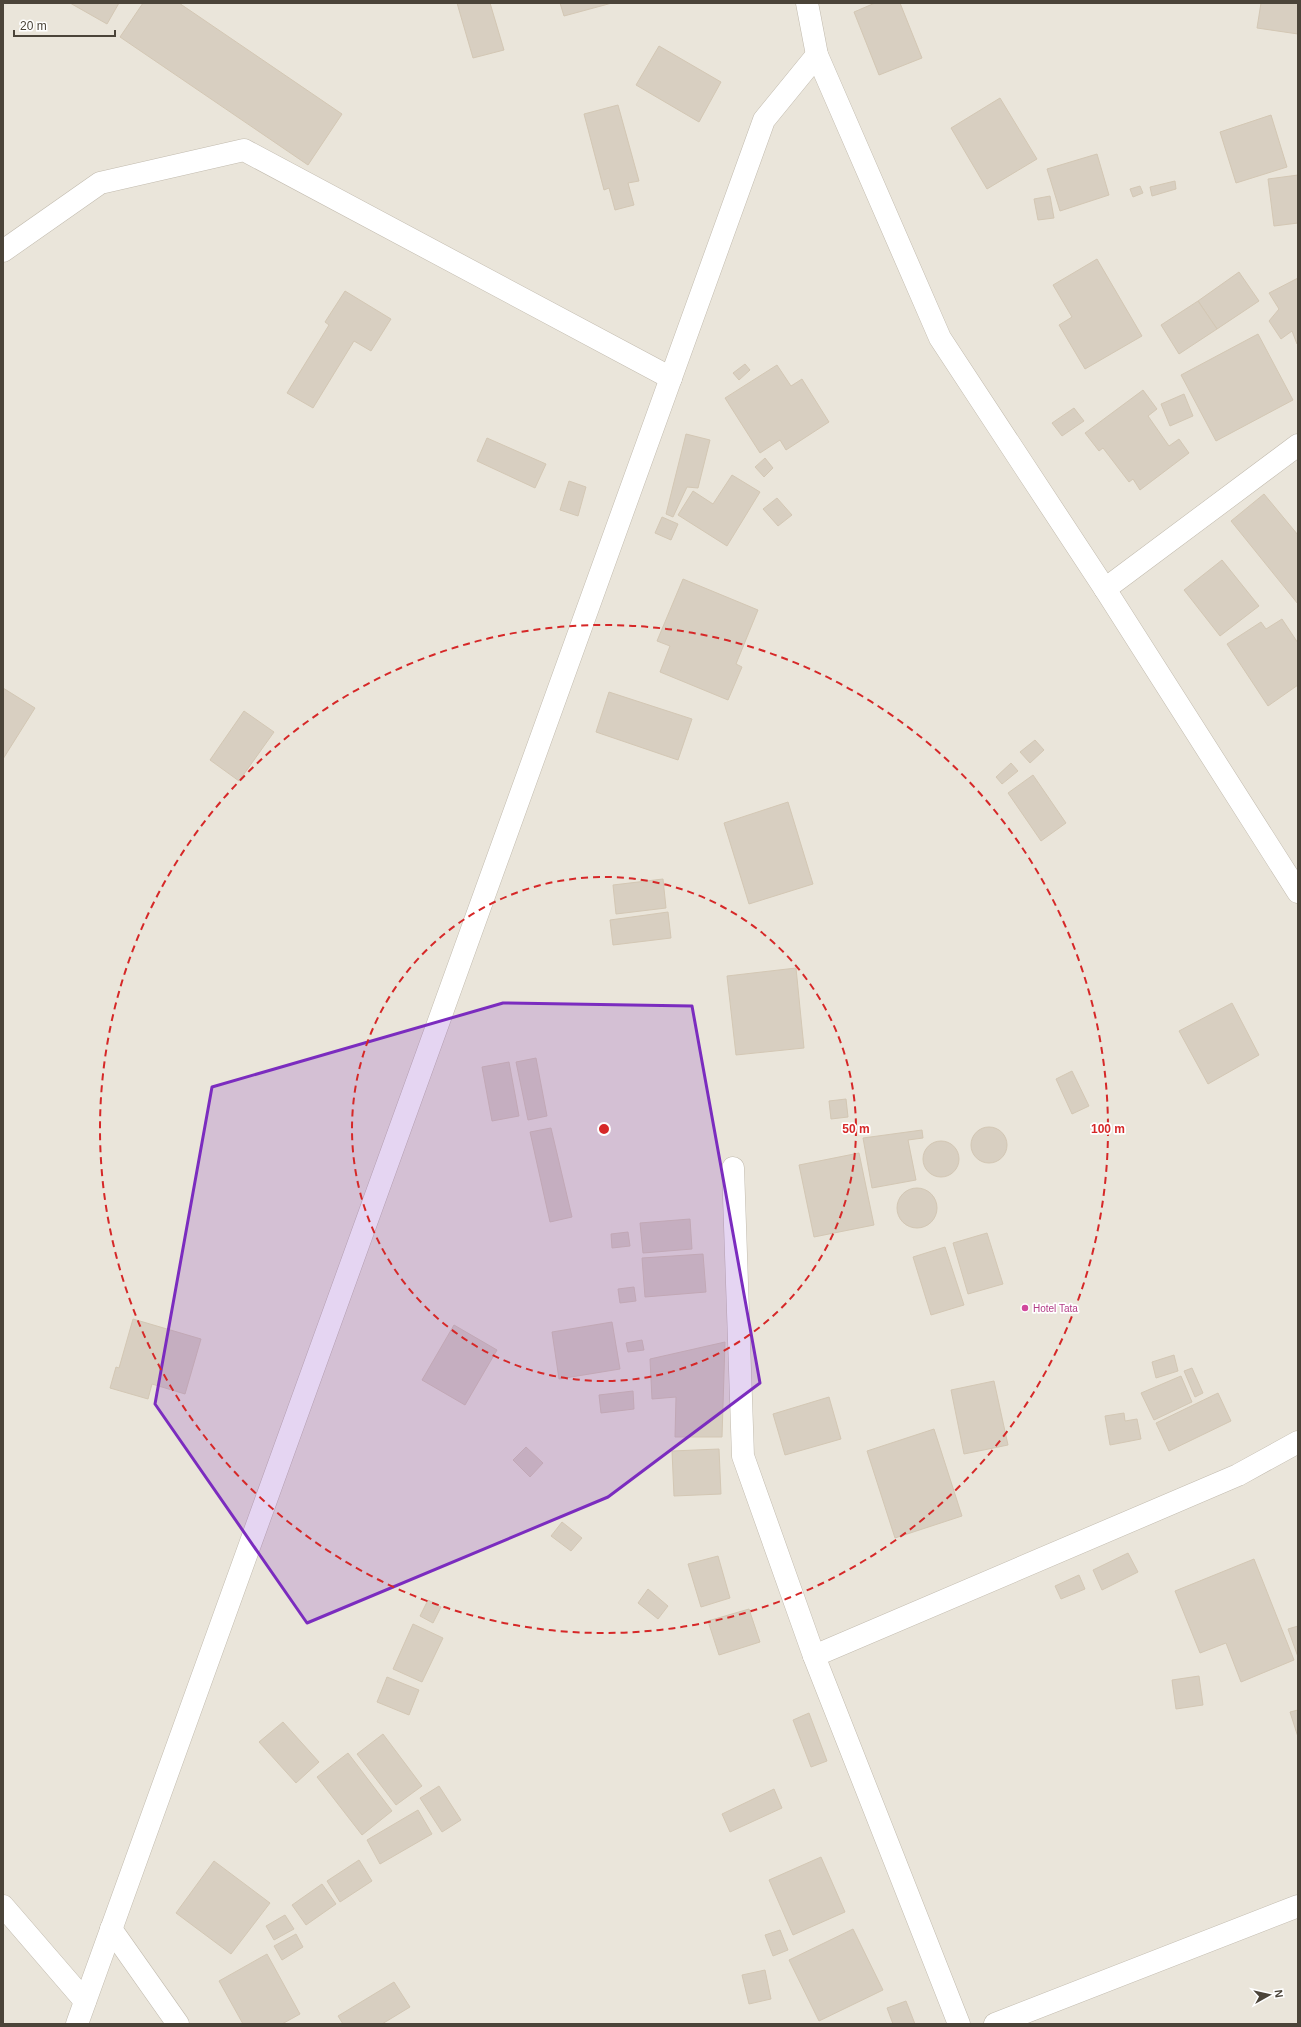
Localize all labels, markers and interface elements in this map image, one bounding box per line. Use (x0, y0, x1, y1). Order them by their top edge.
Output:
scale bar (14, 12, 115, 38)
text: 20 m (20, 19, 47, 33)
centre of rings (597, 1122, 611, 1136)
text: 50 m (842, 1122, 870, 1136)
text: 100 m (1091, 1122, 1125, 1136)
marker: Hotel Tata (1020, 1303, 1030, 1313)
place label: Hotel Tata (1033, 1303, 1078, 1314)
north arrow (1249, 1975, 1289, 2015)
text: N (1272, 1989, 1285, 1998)

